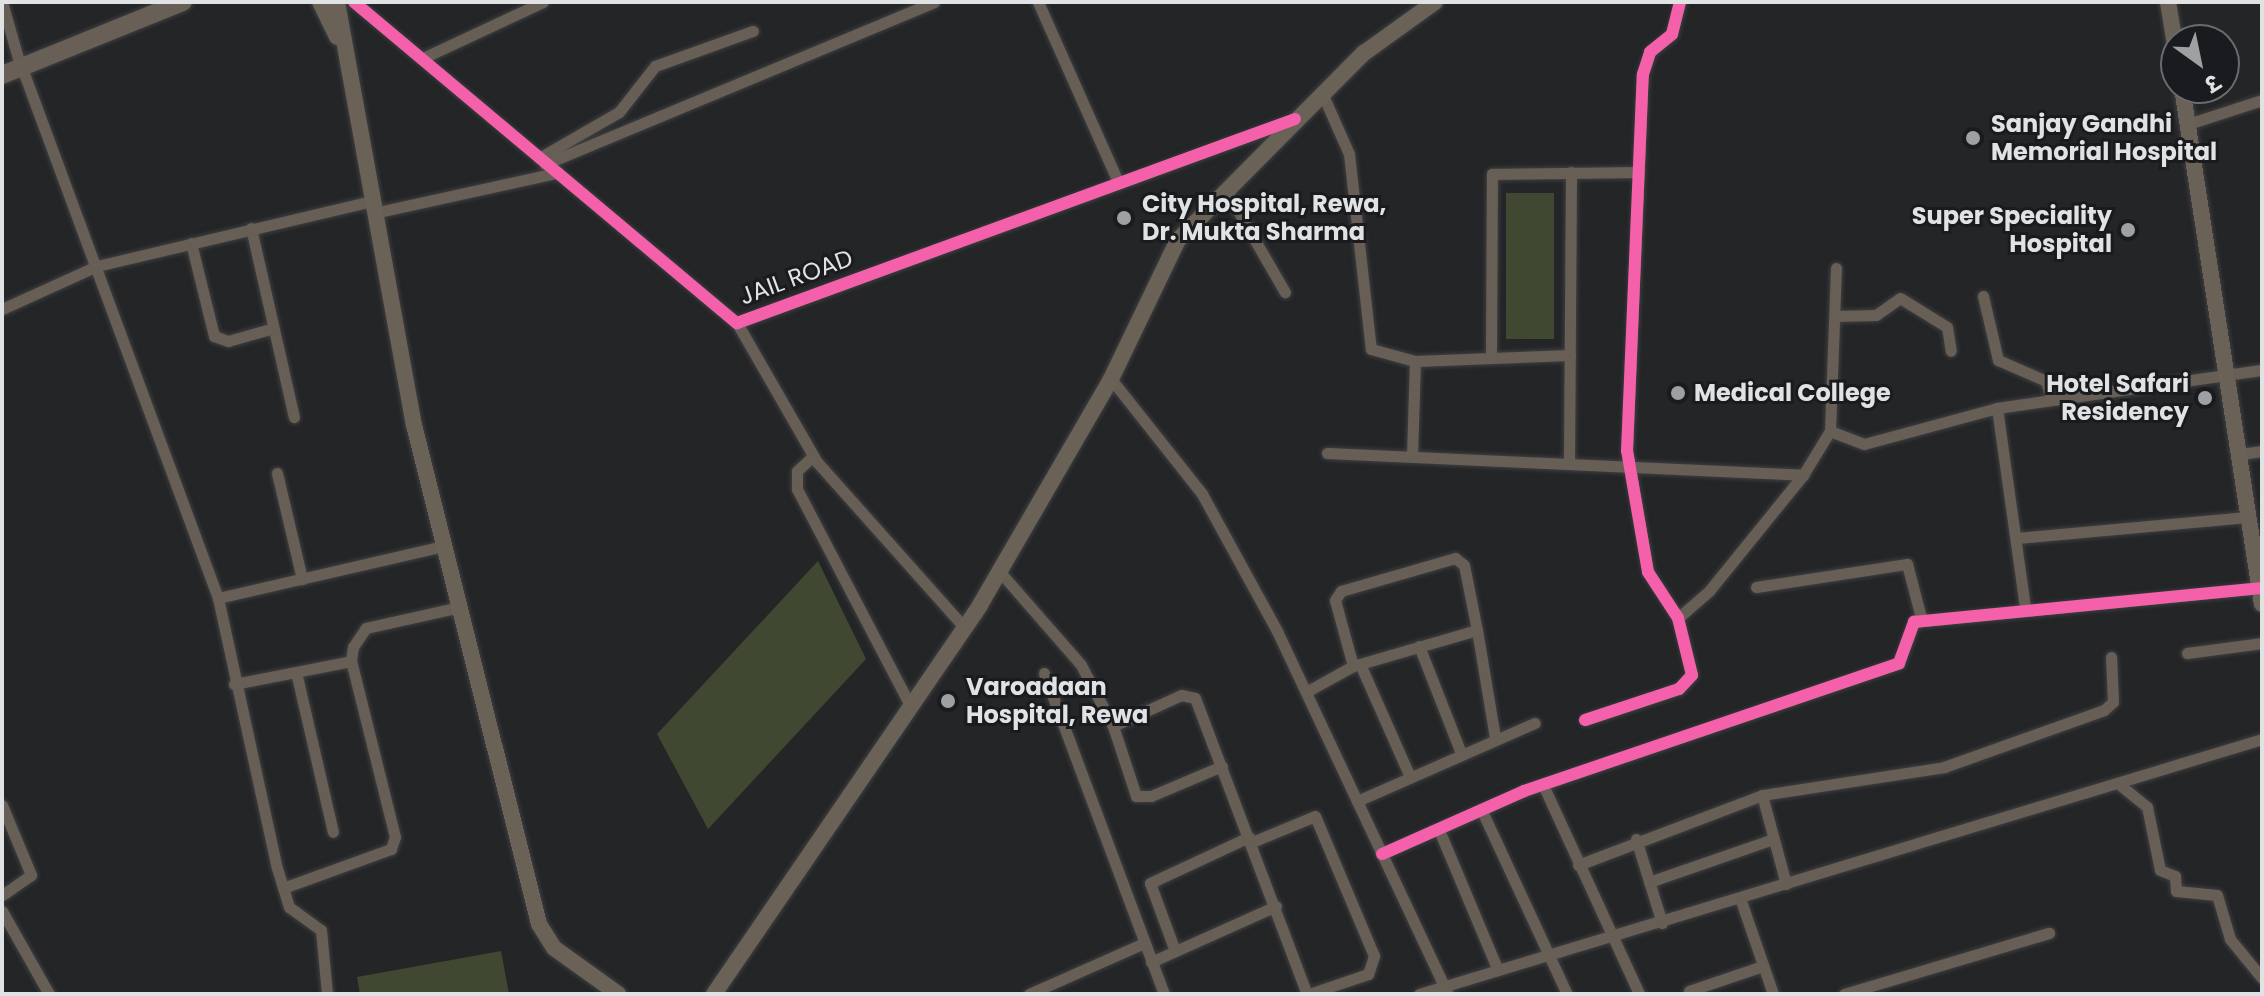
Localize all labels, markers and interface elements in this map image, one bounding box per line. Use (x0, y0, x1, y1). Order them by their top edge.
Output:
north arrow (2160, 24, 2240, 104)
text: उ (2199, 66, 2226, 99)
place label: Sanjay Gandhi Memorial Hospital (1991, 110, 2217, 166)
marker: Sanjay Gandhi Memorial Hospital (1962, 127, 1984, 149)
place label: City Hospital, Rewa, Dr. Mukta Sharma (1142, 190, 1386, 246)
place label: Super Speciality Hospital (1912, 202, 2112, 258)
marker: City Hospital, Rewa, Dr. Mukta Sharma (1113, 207, 1135, 229)
marker: Super Speciality Hospital (2119, 221, 2137, 239)
street label: JAIL ROAD (736, 243, 856, 311)
place label: Hotel Safari Residency (2046, 370, 2189, 426)
place label: Medical College (1694, 379, 1891, 407)
marker: Medical College (1669, 384, 1687, 402)
marker: Hotel Safari Residency (2196, 389, 2214, 407)
place label: Varoadaan Hospital, Rewa (966, 673, 1148, 729)
marker: Varoadaan Hospital, Rewa (937, 690, 959, 712)

